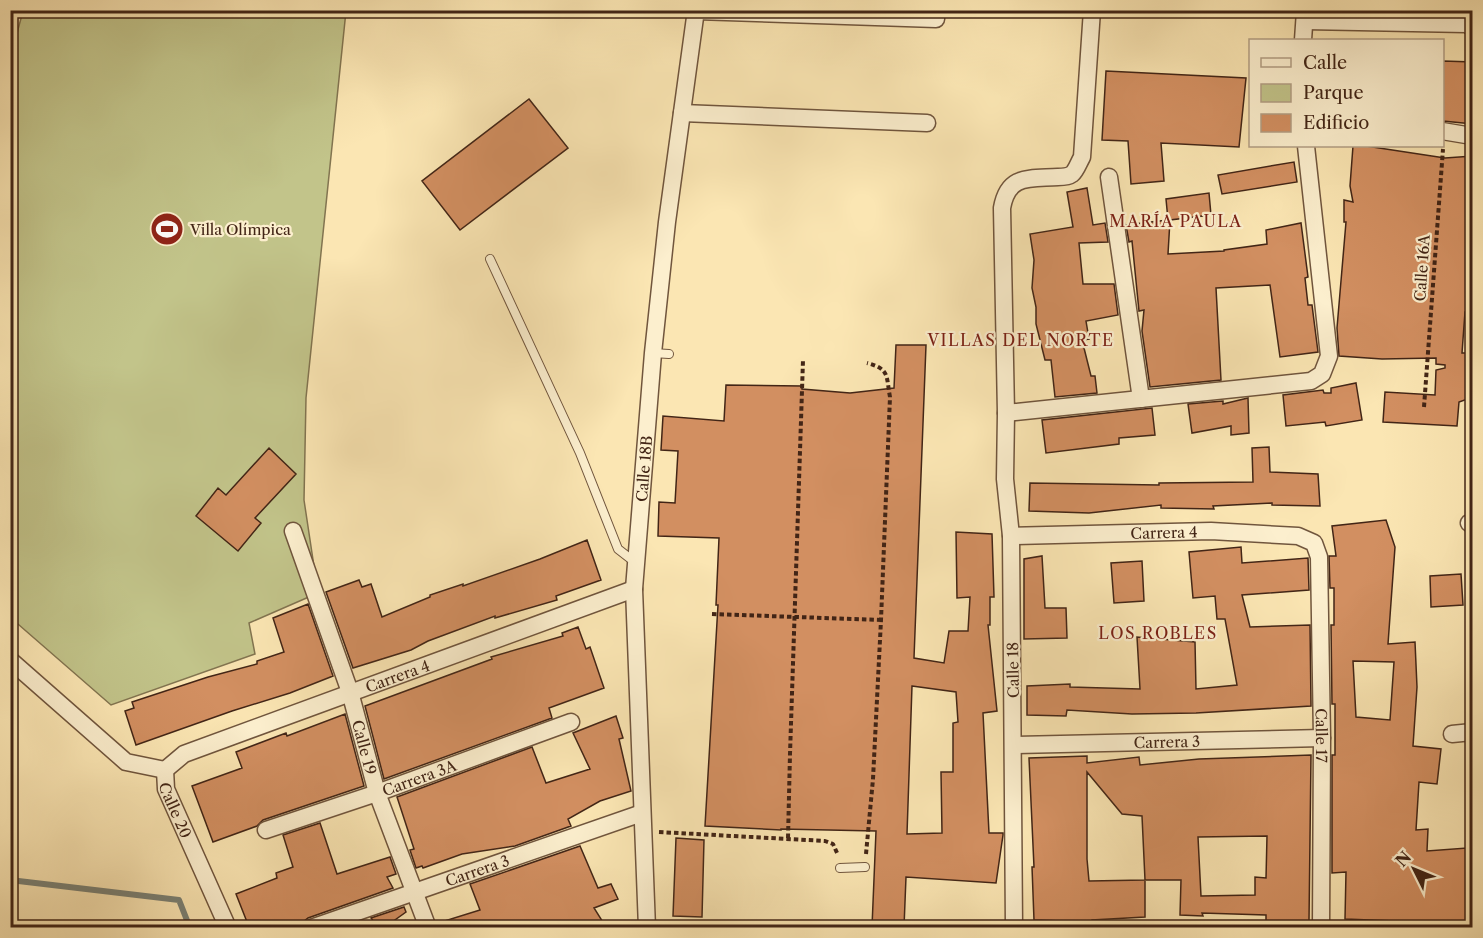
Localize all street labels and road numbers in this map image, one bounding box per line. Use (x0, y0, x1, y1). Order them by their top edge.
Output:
street label: Calle 16A (1410, 233, 1434, 302)
street label: Calle 18B (632, 435, 656, 503)
street label: Carrera 4 (1130, 522, 1198, 543)
street label: Calle 18 (1003, 642, 1023, 698)
street label: Carrera 4 (363, 655, 432, 696)
street label: Calle 17 (1312, 708, 1332, 763)
street label: Calle 19 (348, 718, 381, 777)
street label: Carrera 3 (1133, 731, 1200, 752)
street label: Carrera 3A (379, 755, 460, 800)
street label: Calle 20 (156, 782, 196, 841)
street label: Carrera 3 (443, 850, 512, 890)

